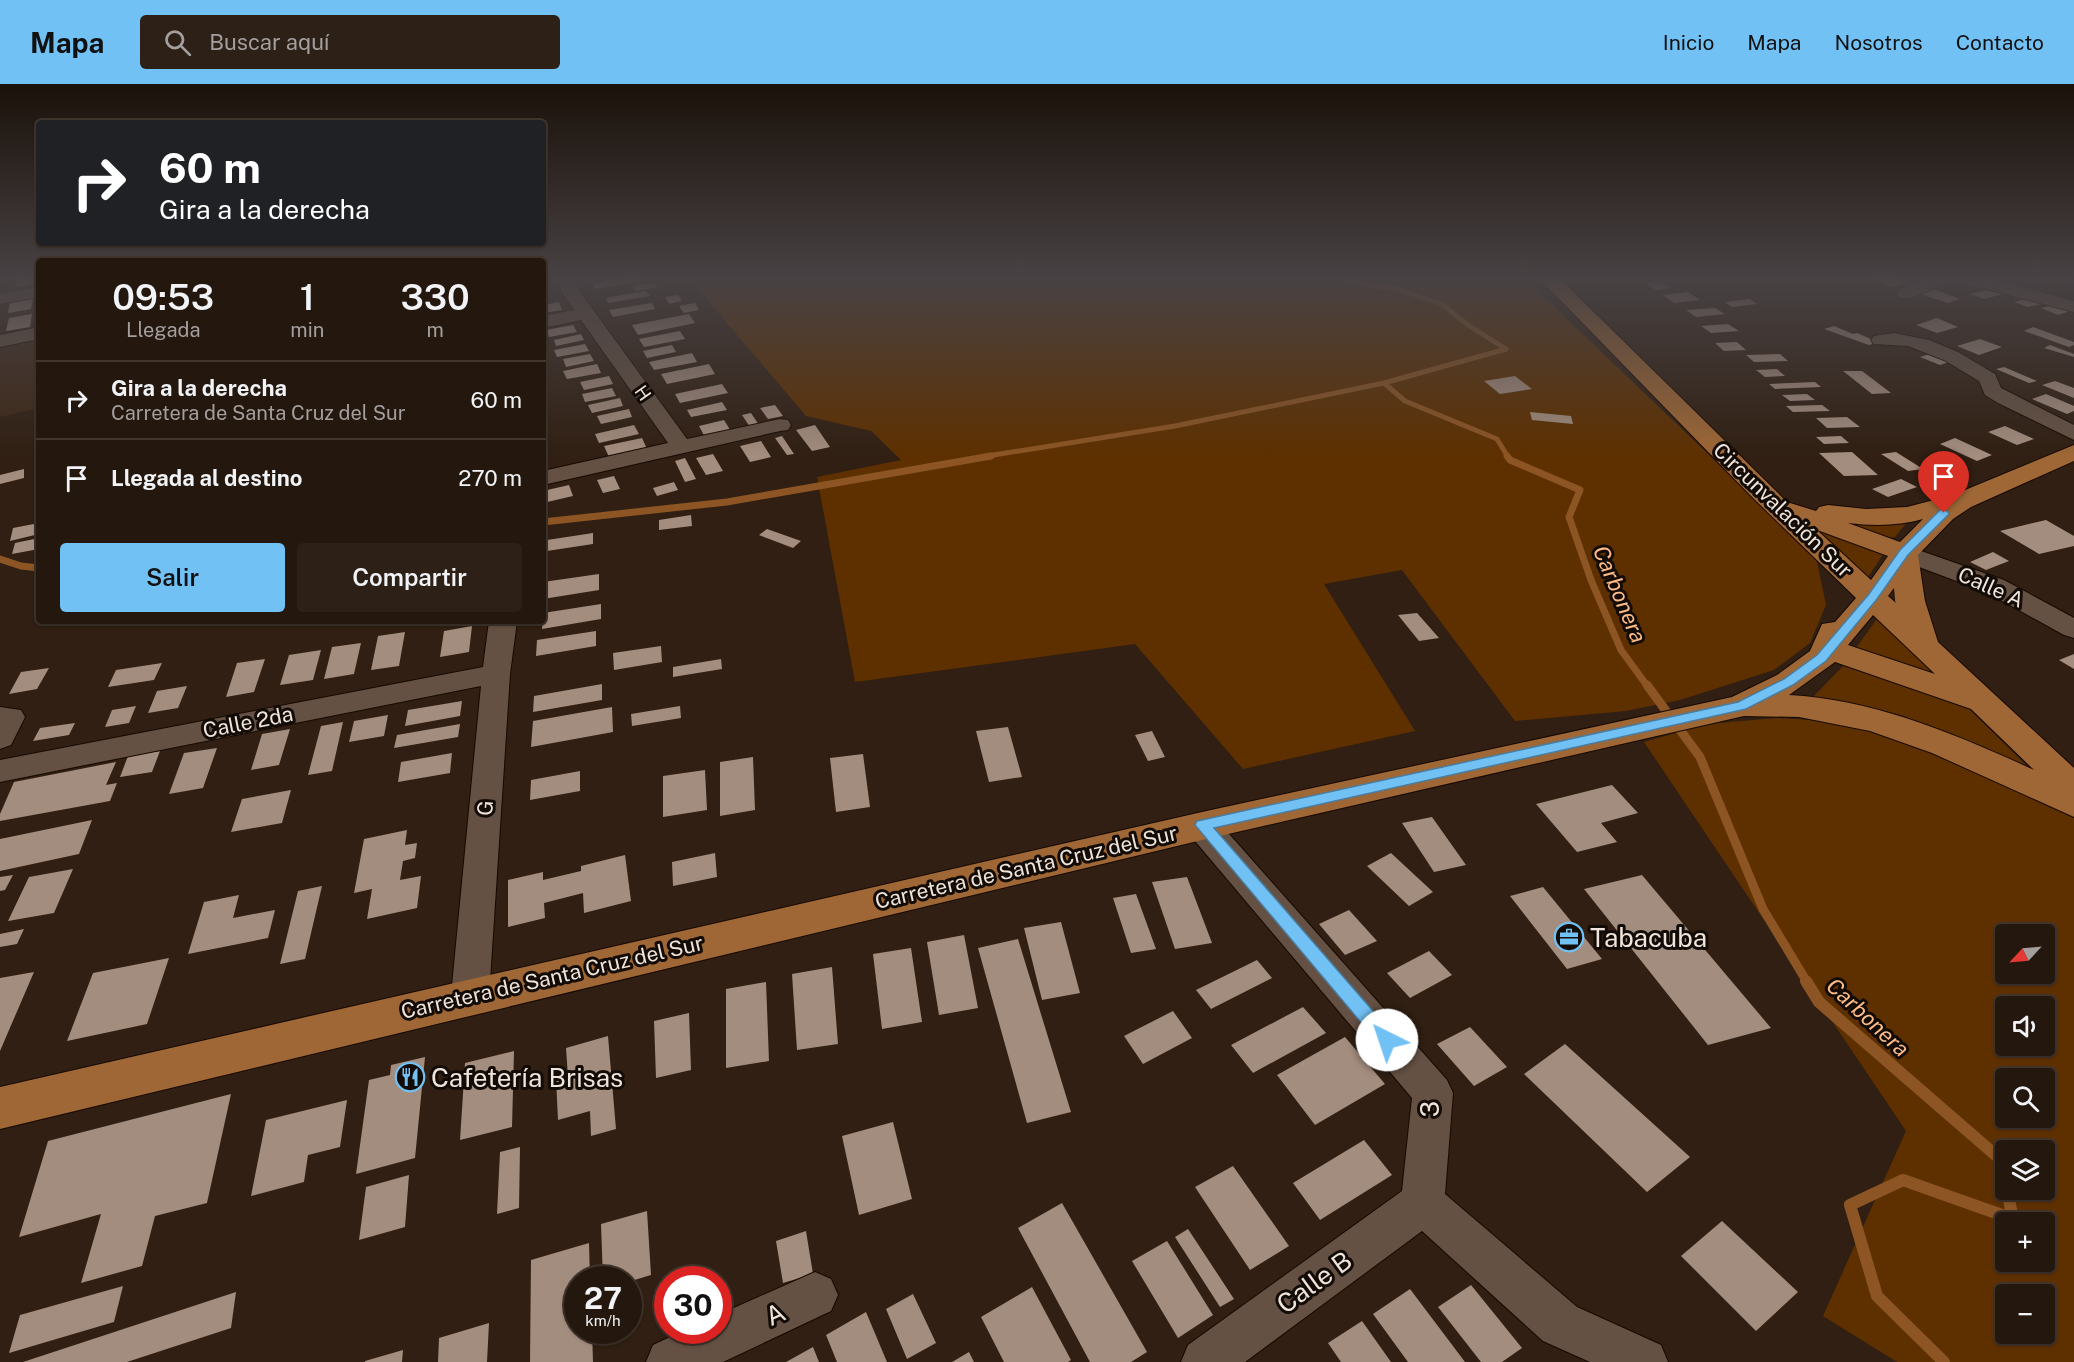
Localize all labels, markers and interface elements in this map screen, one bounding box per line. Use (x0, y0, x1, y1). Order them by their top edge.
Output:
search box (140, 15, 560, 69)
text: Mapa (30, 26, 104, 59)
icon: search (161, 26, 194, 59)
text: Buscar aquí (209, 29, 329, 55)
text: Inicio (1663, 30, 1714, 55)
text: Mapa (1747, 30, 1801, 55)
text: Nosotros (1834, 30, 1923, 55)
text: Contacto (1956, 30, 2044, 55)
text: 60 m (159, 143, 261, 192)
icon: right (60, 144, 138, 222)
text: Gira a la derecha (159, 193, 370, 225)
text: 09:53 (112, 276, 214, 318)
text: 1 (300, 276, 315, 318)
text: 330 (401, 276, 470, 318)
text: Llegada (126, 318, 200, 342)
text: min (290, 318, 324, 342)
text: m (426, 318, 444, 342)
text: Gira a la derecha (111, 375, 287, 401)
street label: H (630, 381, 656, 405)
icon: right (60, 384, 93, 417)
text: 60 m (471, 387, 522, 413)
text: Carretera de Santa Cruz del Sur (111, 401, 406, 425)
street label: Circunvalación Sur (1708, 437, 1858, 583)
pin (1918, 451, 1969, 513)
icon: arrive (1927, 460, 1960, 493)
icon: arrive (60, 462, 93, 495)
text: Llegada al destino (111, 465, 302, 491)
text: 270 m (458, 465, 522, 491)
water label: Carbonera (1588, 542, 1652, 646)
button: Salir (60, 543, 285, 612)
button: Compartir (297, 543, 522, 612)
street label: Calle A (1954, 561, 2028, 613)
street label: Calle 2da (201, 701, 295, 743)
street label: G (472, 799, 498, 817)
street label: Carretera de Santa Cruz del Sur (872, 820, 1180, 914)
office icon: Tabacuba (1553, 921, 1585, 953)
place label: Tabacuba (1590, 922, 1707, 953)
north arrow (1995, 924, 2055, 984)
map controls (1995, 924, 2055, 1344)
street label: Carretera de Santa Cruz del Sur (398, 930, 706, 1024)
water label: Carbonera (1821, 972, 1915, 1062)
button: sound (1995, 996, 2055, 1056)
position arrow (1355, 1008, 1419, 1072)
restaurant icon: Cafetería Brisas (394, 1061, 426, 1093)
place label: Cafetería Brisas (431, 1062, 623, 1093)
button: search (1995, 1068, 2055, 1128)
street label: 3 (1414, 1101, 1445, 1117)
button: layers (1995, 1140, 2055, 1200)
button: + (1995, 1212, 2055, 1272)
street label: Calle B (1270, 1244, 1358, 1320)
speed limit sign: 30 (654, 1266, 732, 1344)
text: 27 (584, 1280, 622, 1316)
button: − (1995, 1284, 2055, 1344)
street label: A (760, 1296, 790, 1332)
text: km/h (585, 1312, 621, 1329)

